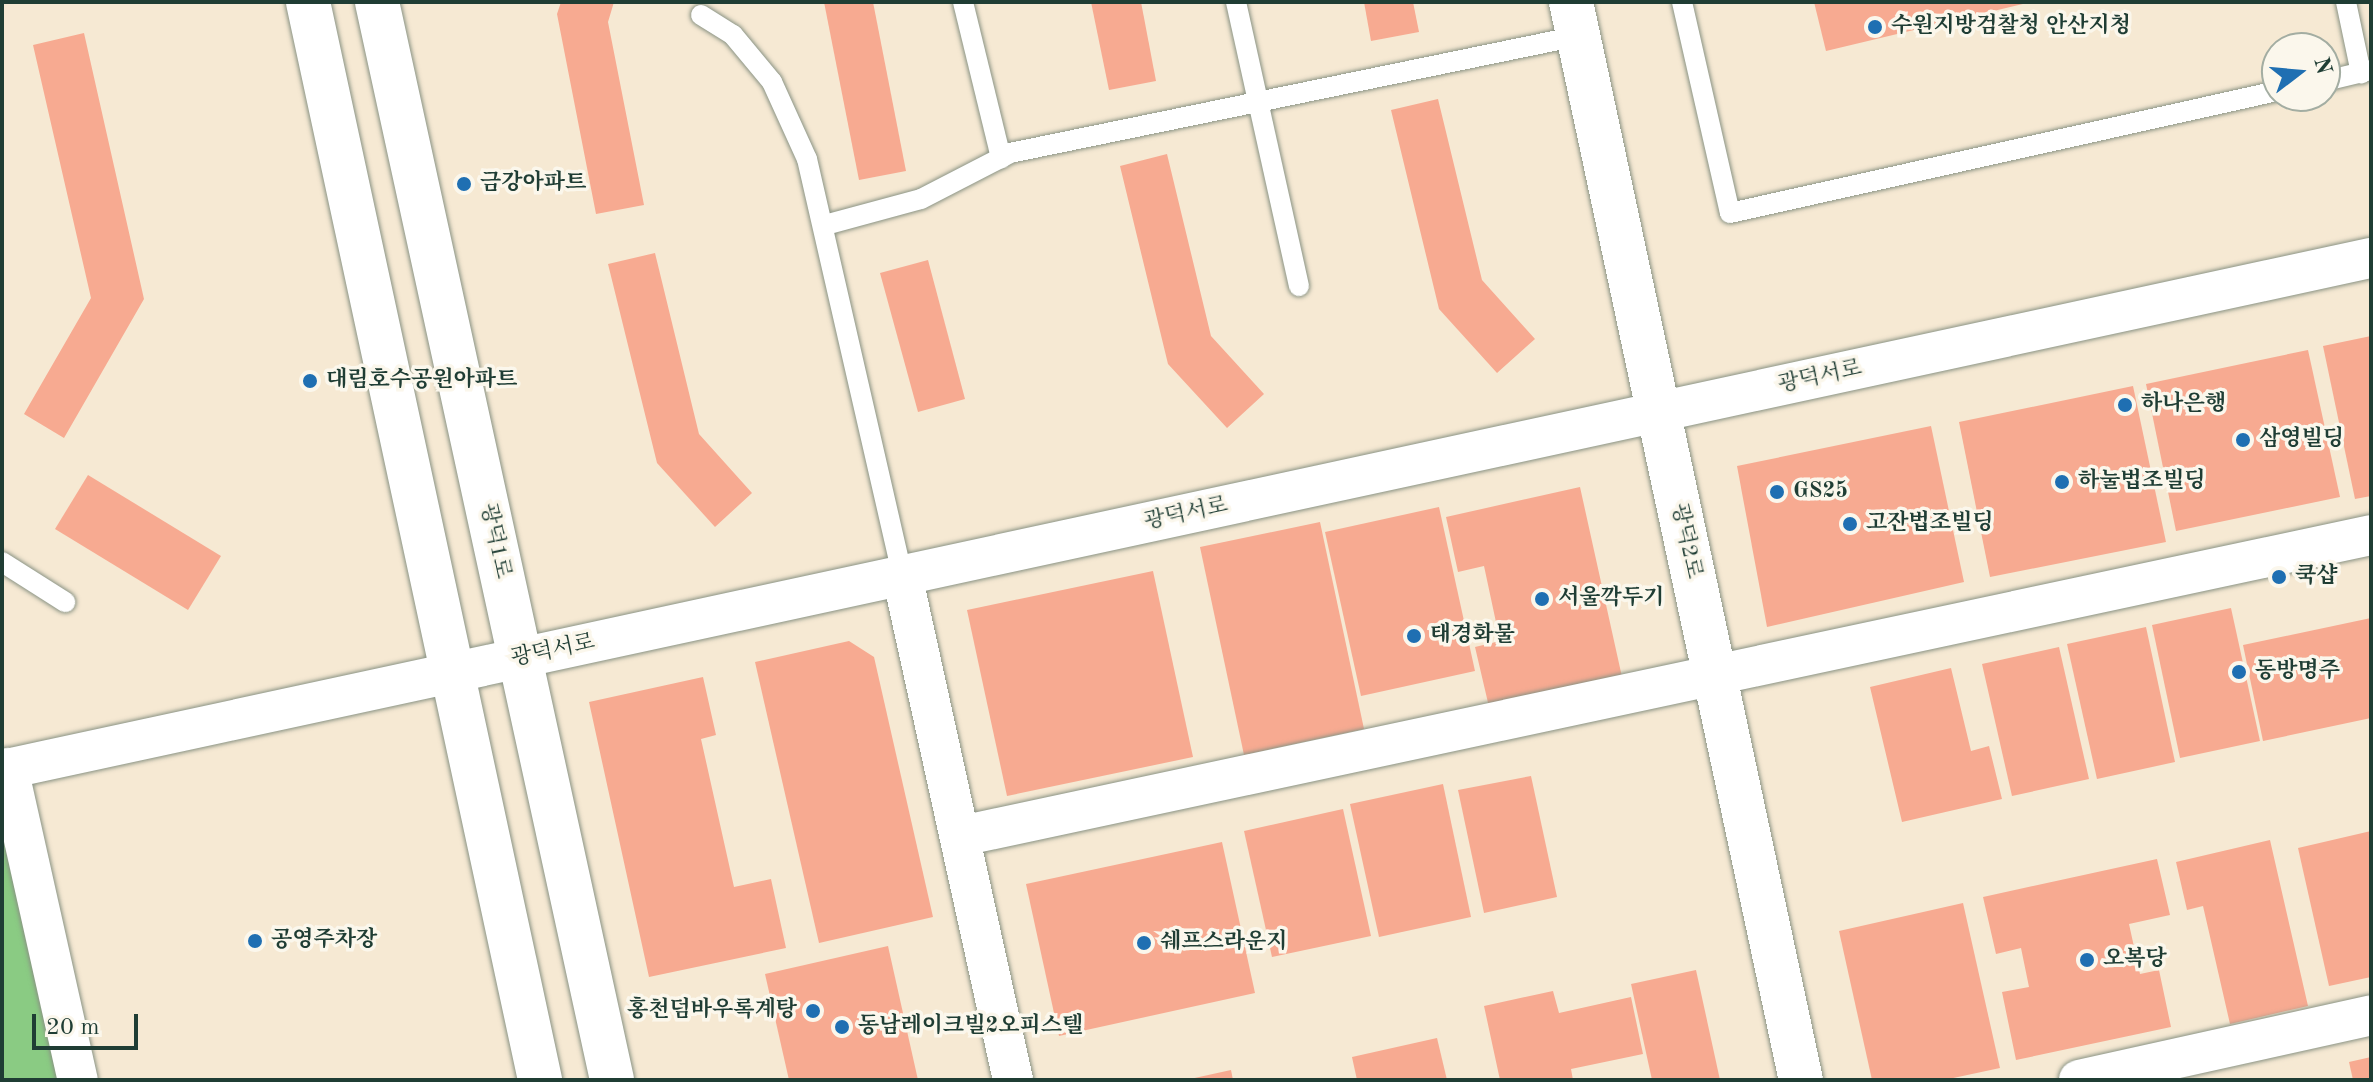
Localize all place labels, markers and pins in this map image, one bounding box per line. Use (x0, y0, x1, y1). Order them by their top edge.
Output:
place label: 수원지방검찰청 안산지청 (1891, 14, 2131, 40)
marker: 수원지방검찰청 안산지청 (1866, 18, 1884, 36)
place label: 금강아파트 (480, 171, 586, 197)
marker: 금강아파트 (455, 175, 473, 193)
place label: 대림호수공원아파트 (326, 368, 517, 394)
marker: 대림호수공원아파트 (301, 372, 319, 390)
place label: 하나은행 (2141, 392, 2226, 418)
marker: 하나은행 (2116, 396, 2134, 414)
place label: 삼영빌딩 (2259, 427, 2344, 453)
marker: 삼영빌딩 (2234, 431, 2252, 449)
place label: 하눌법조빌딩 (2078, 469, 2206, 495)
marker: 하눌법조빌딩 (2053, 473, 2071, 491)
place label: GS25 (1793, 479, 1848, 505)
marker: GS25 (1768, 483, 1786, 501)
place label: 고잔법조빌딩 (1866, 511, 1994, 537)
marker: 고잔법조빌딩 (1841, 515, 1859, 533)
place label: 쿡샵 (2295, 564, 2338, 590)
marker: 쿡샵 (2270, 568, 2288, 586)
place label: 서울깍두기 (1558, 586, 1664, 612)
marker: 서울깍두기 (1533, 590, 1551, 608)
place label: 태경화물 (1430, 623, 1515, 649)
marker: 태경화물 (1405, 627, 1423, 645)
place label: 동방명주 (2255, 659, 2340, 685)
marker: 동방명주 (2230, 663, 2248, 681)
place label: 공영주차장 (271, 928, 377, 954)
place label: 쉐프스라운지 (1160, 930, 1288, 956)
marker: 공영주차장 (246, 932, 264, 950)
marker: 쉐프스라운지 (1135, 934, 1153, 952)
place label: 오복당 (2103, 947, 2167, 973)
marker: 오복당 (2078, 951, 2096, 969)
place label: 홍천덤바우록계탕 (627, 998, 797, 1024)
marker: 홍천덤바우록계탕 (804, 1002, 822, 1020)
place label: 동남레이크빌2오피스텔 (858, 1014, 1083, 1040)
marker: 동남레이크빌2오피스텔 (833, 1018, 851, 1036)

